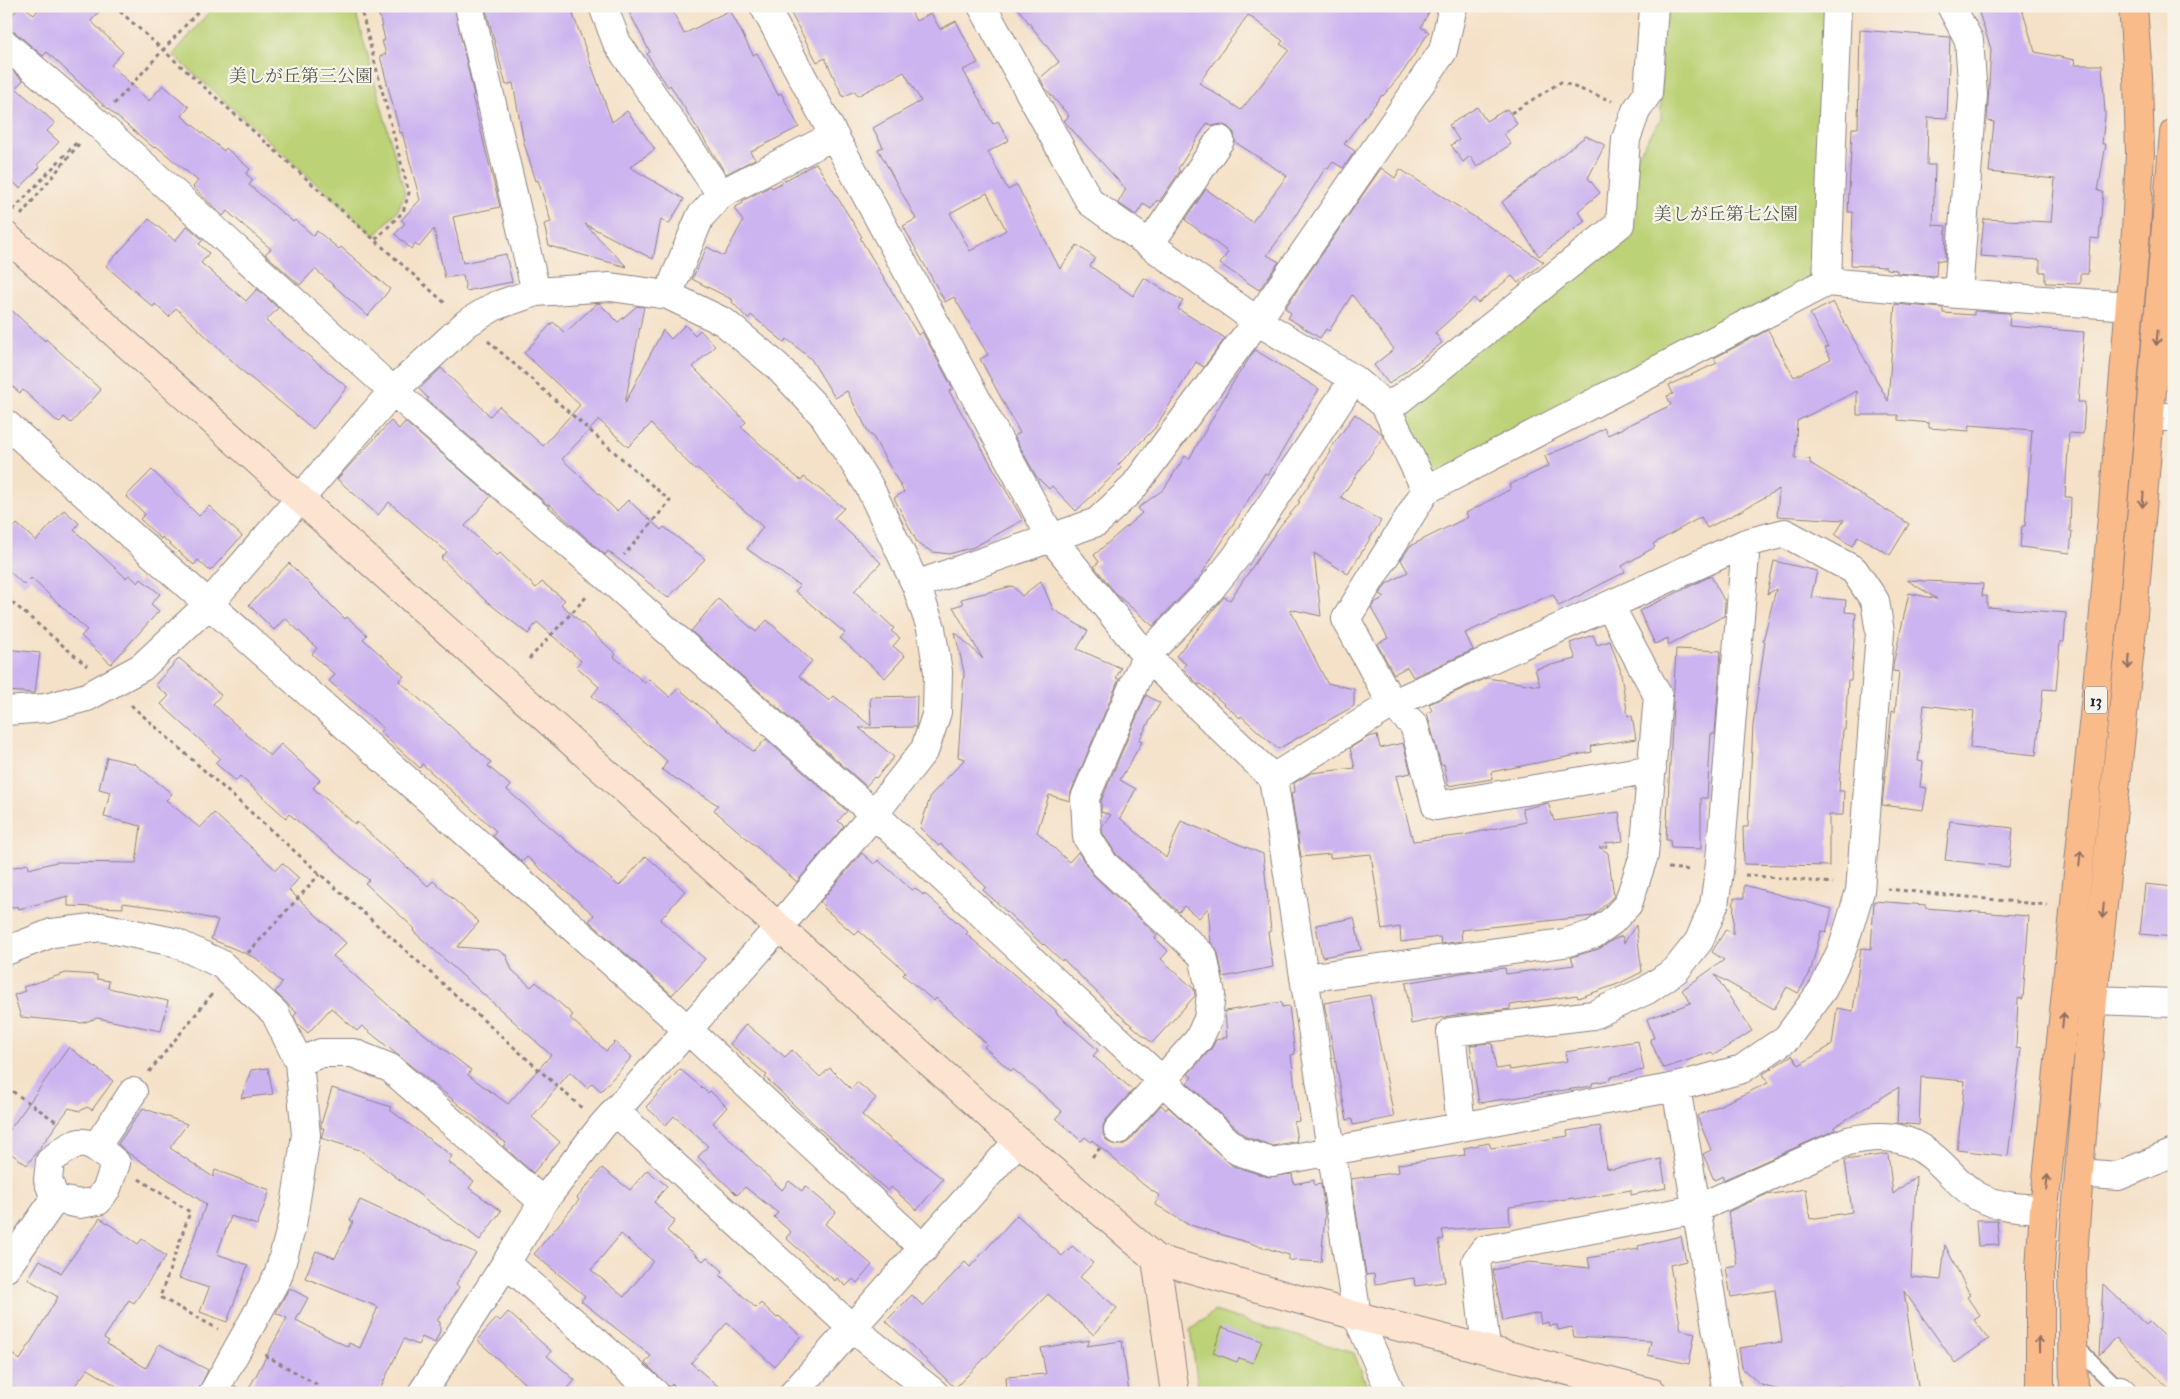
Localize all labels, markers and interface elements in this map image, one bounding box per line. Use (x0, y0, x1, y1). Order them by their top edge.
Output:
park label: 美しが丘第三公園 (229, 65, 373, 88)
park label: 美しが丘第七公園 (1654, 203, 1798, 226)
one-way arrow (2152, 330, 2162, 346)
one-way arrow (2138, 492, 2148, 508)
one-way arrow (2124, 654, 2134, 670)
road number: 13 (2085, 686, 2107, 714)
one-way arrow (2075, 851, 2085, 867)
one-way arrow (2098, 902, 2108, 918)
one-way arrow (2058, 1012, 2068, 1028)
one-way arrow (2042, 1174, 2052, 1190)
one-way arrow (2034, 1336, 2044, 1352)

